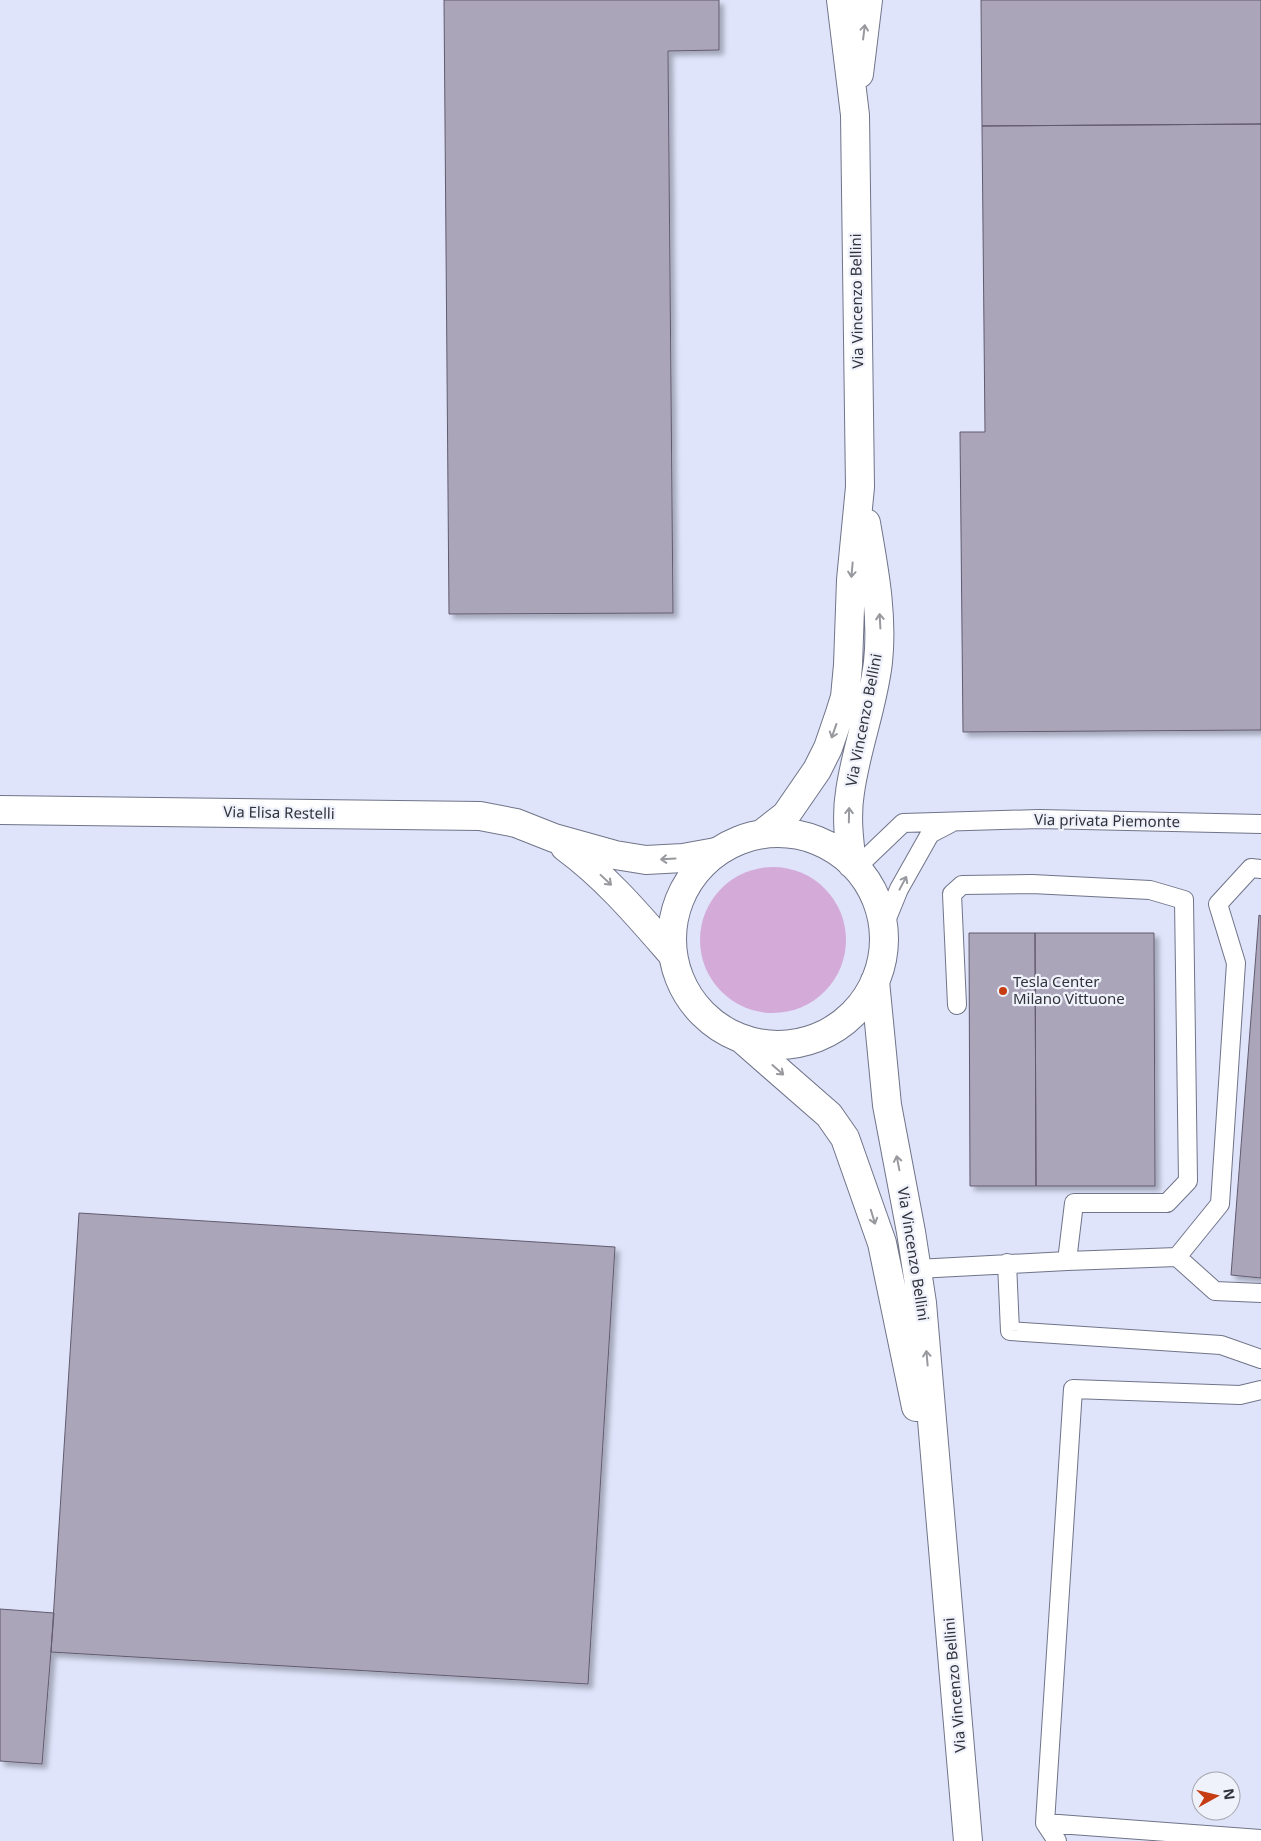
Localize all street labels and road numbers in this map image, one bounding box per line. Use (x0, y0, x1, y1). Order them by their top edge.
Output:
street label: Via Vincenzo Bellini (845, 233, 867, 369)
street label: Via Vincenzo Bellini (840, 652, 886, 788)
street label: Via Elisa Restelli (223, 801, 335, 823)
street label: Via privata Piemonte (1034, 809, 1180, 831)
street label: Via Vincenzo Bellini (894, 1185, 934, 1322)
street label: Via Vincenzo Bellini (938, 1617, 970, 1753)

